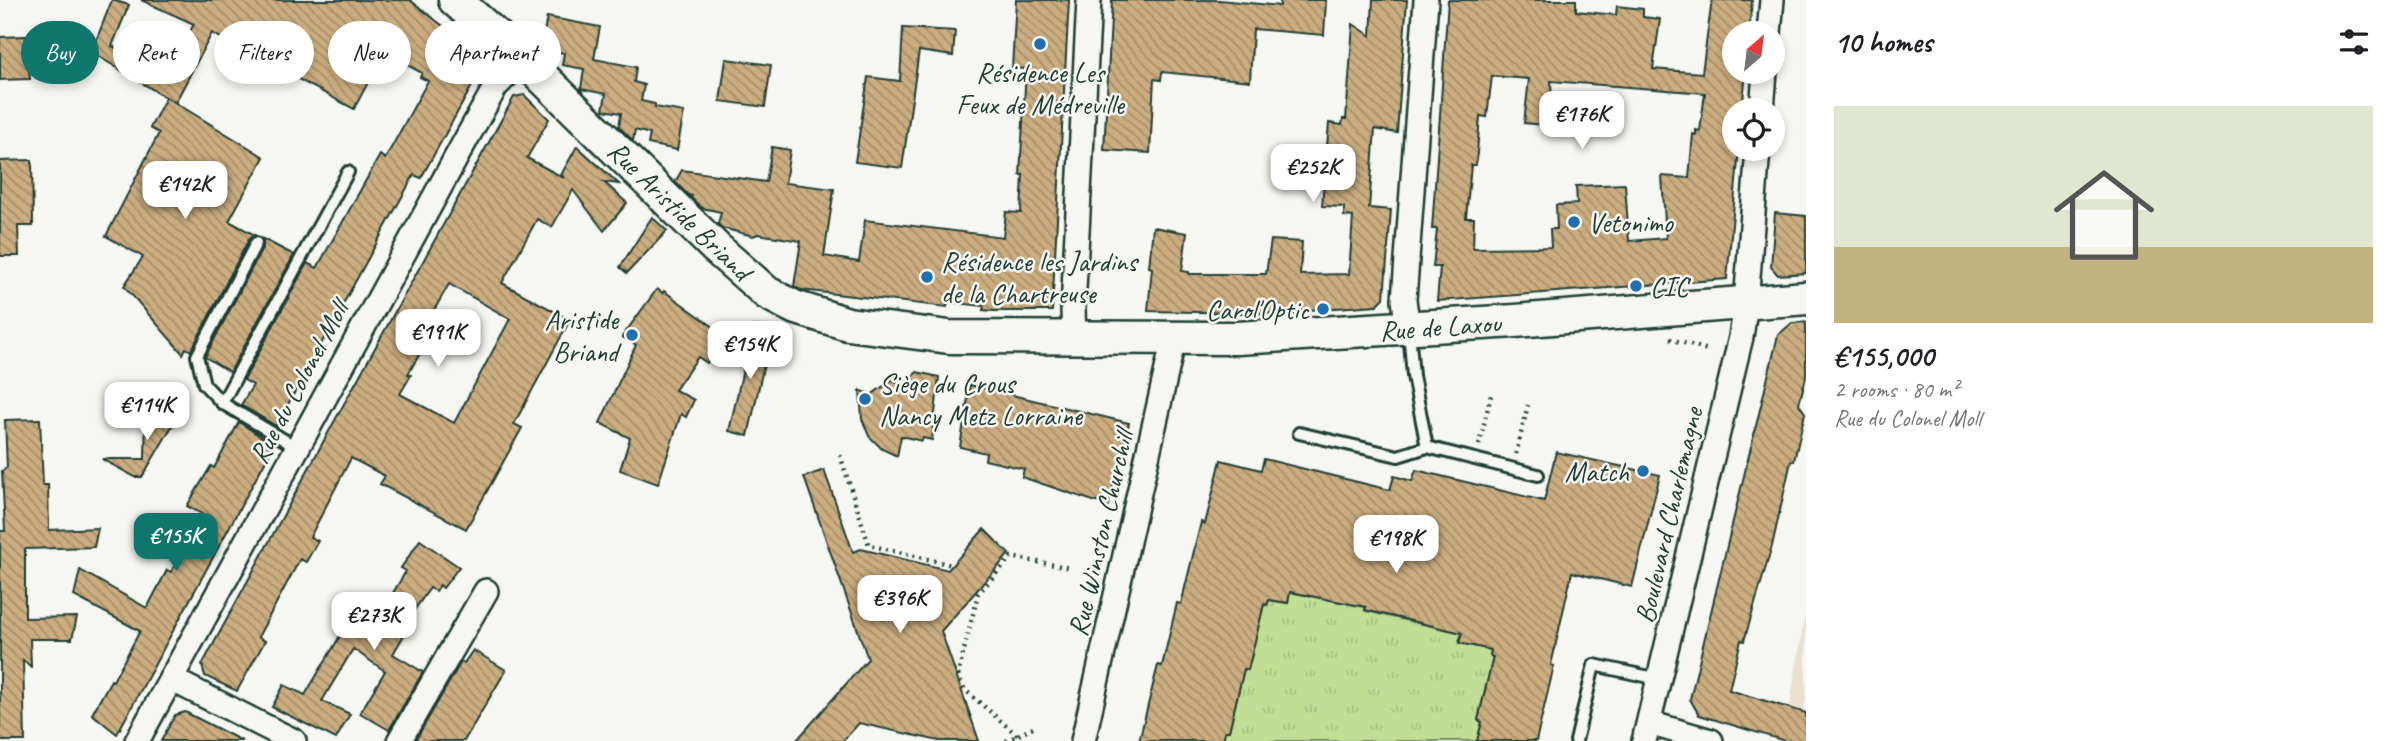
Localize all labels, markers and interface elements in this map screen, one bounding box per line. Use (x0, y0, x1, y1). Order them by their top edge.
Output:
chip: Buy (21, 21, 99, 84)
chip: Rent (113, 21, 200, 84)
chip: Filters (214, 21, 314, 84)
chip: New (328, 21, 411, 84)
chip: Apartment (425, 21, 561, 84)
north arrow (1722, 21, 1785, 84)
map controls (1722, 21, 1785, 161)
text: 10 homes (1834, 23, 1932, 61)
icon: filters (2335, 23, 2373, 61)
marker: Résidence Les Feux de Médreville (1032, 36, 1048, 52)
place label: Résidence Les Feux de Médreville (956, 55, 1126, 122)
pin: €176K (1533, 92, 1631, 151)
button: locate (1722, 98, 1785, 161)
text: €176K (1555, 99, 1609, 128)
street label: Rue Aristide Briand (601, 133, 762, 290)
pin: €252K (1264, 144, 1362, 204)
text: €252K (1287, 152, 1339, 181)
icon: home (2041, 152, 2167, 278)
pin: €142K (136, 162, 234, 221)
text: €142K (158, 169, 212, 198)
place label: Vetonimo (1588, 205, 1675, 240)
marker: Vetonimo (1566, 214, 1582, 230)
place label: Résidence les Jardins de la Chartreuse (941, 244, 1139, 311)
marker: Résidence les Jardins de la Chartreuse (919, 269, 935, 285)
place label: CIC (1650, 269, 1691, 304)
marker: CIC (1628, 278, 1644, 294)
street label: Rue du Colonel Moll (241, 290, 358, 469)
place label: Carol'Optic (1206, 292, 1311, 327)
marker: Carol'Optic (1315, 301, 1331, 317)
place label: Aristide Briand (545, 302, 622, 369)
street label: Rue de Laxou (1378, 305, 1503, 348)
pin: €191K (389, 310, 487, 369)
text: €191K (412, 317, 464, 346)
pin: €154K (701, 322, 799, 381)
marker: Aristide Briand (624, 327, 640, 343)
text: €154K (724, 329, 776, 358)
text: €155,000 (1834, 337, 1933, 375)
place label: Siège du Crous Nancy Metz Lorraine (879, 366, 1084, 433)
text: 2 rooms · 80 m² (1834, 375, 1958, 404)
pin: €114K (98, 382, 196, 442)
text: €114K (120, 390, 174, 419)
marker: Siège du Crous Nancy Metz Lorraine (857, 391, 873, 407)
street label: Boulevard Charlemagne (1627, 402, 1711, 626)
text: Rue du Colonel Moll (1834, 404, 1981, 433)
street label: Rue Winston Churchill (1060, 422, 1142, 639)
place label: Match (1565, 454, 1629, 489)
marker: Match (1635, 463, 1651, 479)
pin: €155K (127, 514, 225, 573)
pin: €198K (1347, 516, 1445, 575)
text: €155K (150, 521, 202, 550)
text: €198K (1370, 523, 1422, 552)
pin: €396K (851, 576, 949, 635)
text: €396K (873, 583, 927, 612)
pin: €273K (325, 592, 423, 652)
text: €273K (348, 600, 401, 629)

